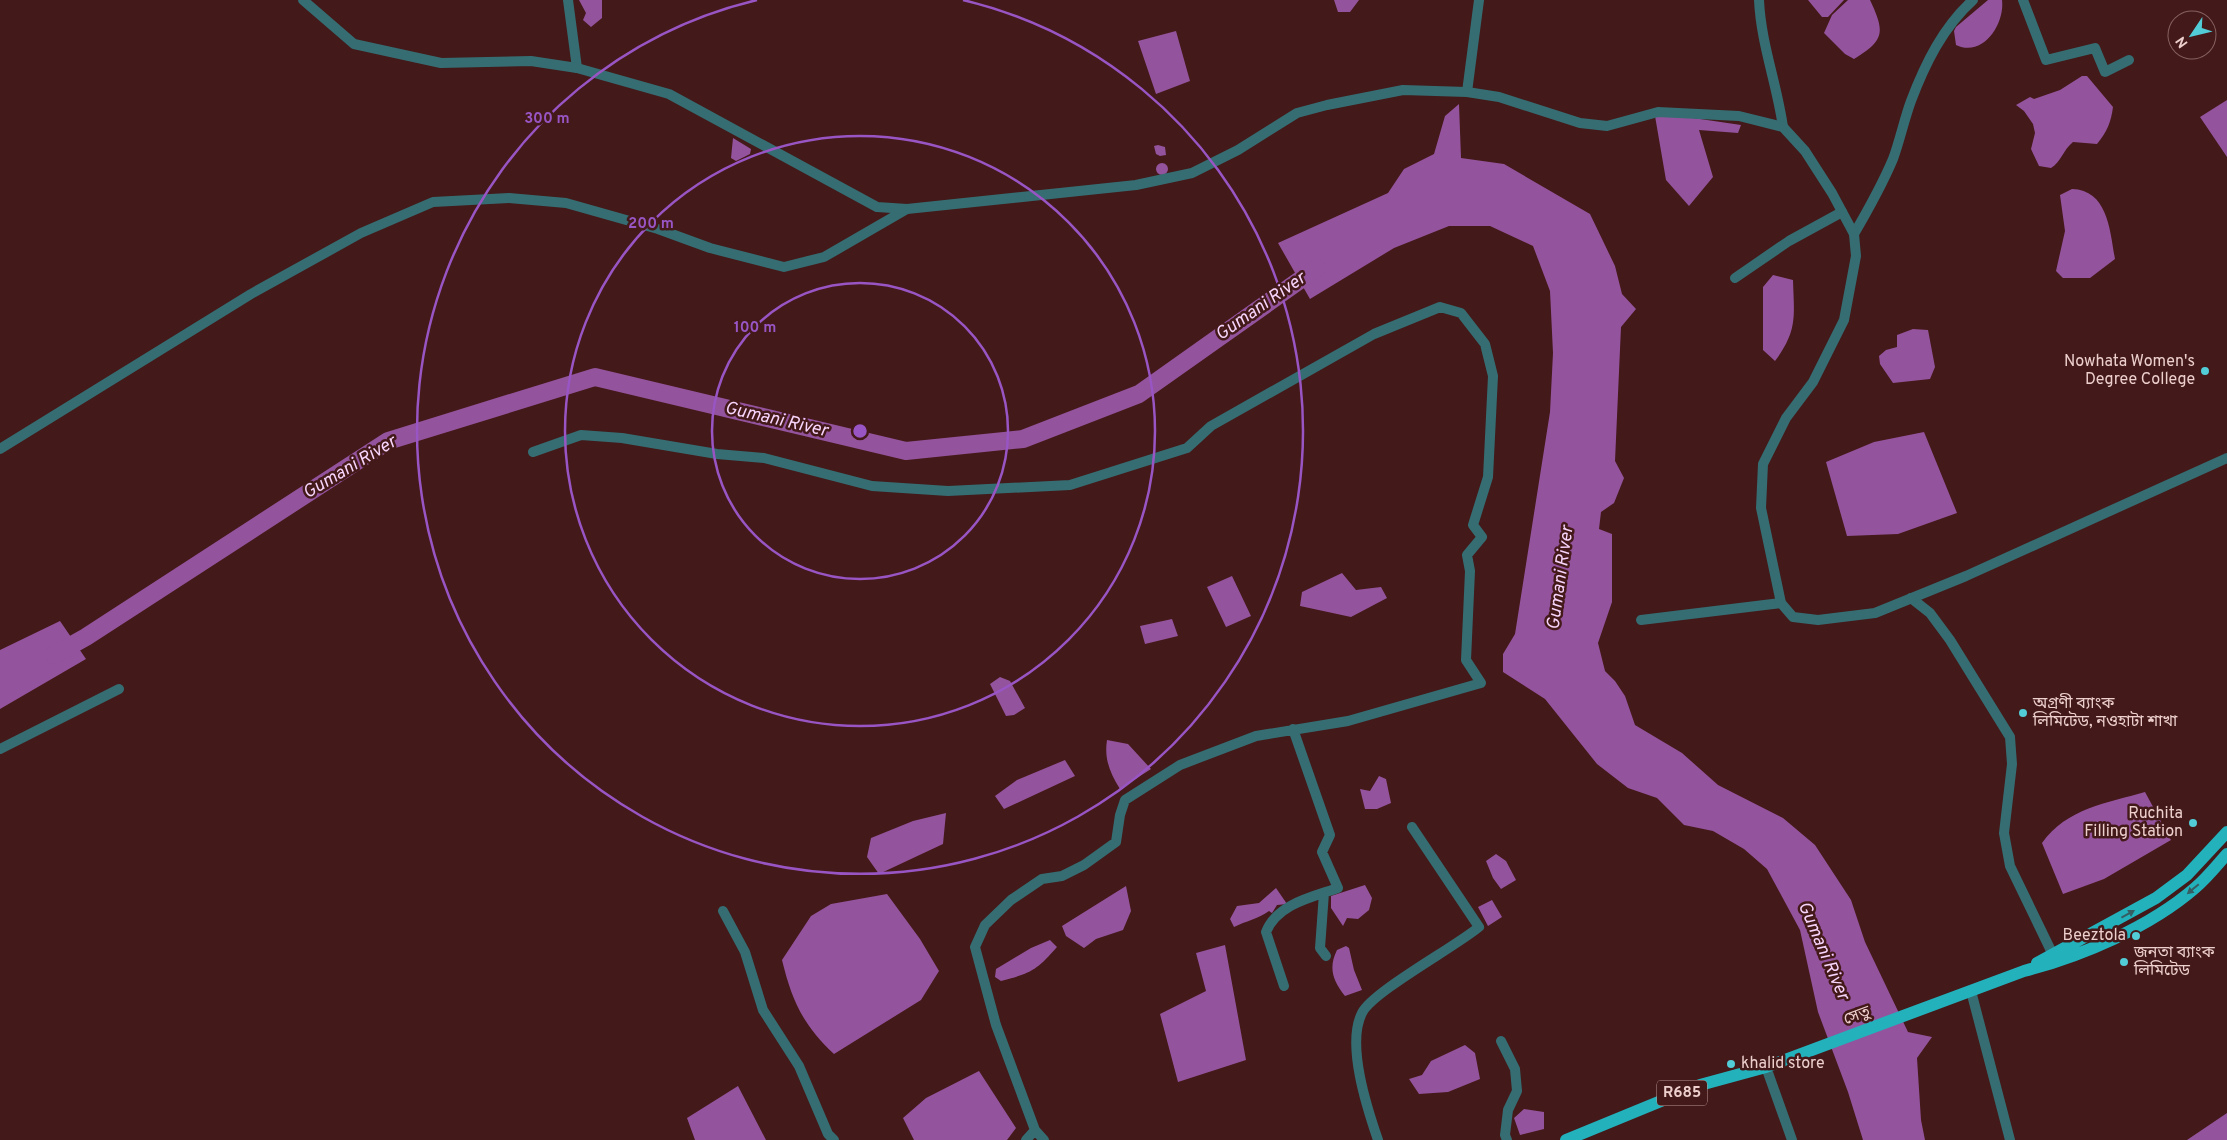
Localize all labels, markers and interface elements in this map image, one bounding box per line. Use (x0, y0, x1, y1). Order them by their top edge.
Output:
north arrow (2167, 10, 2217, 60)
text: N (2173, 33, 2192, 51)
text: 300 m (524, 110, 570, 129)
text: 200 m (628, 215, 674, 234)
water label: Gumani River (1211, 266, 1312, 347)
text: 100 m (734, 319, 776, 338)
place label: Nowhata Women's Degree College (2064, 352, 2195, 390)
marker: Nowhata Women's Degree College (2199, 365, 2211, 377)
water label: Gumani River (722, 397, 832, 443)
centre of rings (851, 422, 869, 440)
water label: Gumani River (299, 430, 403, 505)
water label: Gumani River (1542, 522, 1580, 632)
place label: অগ্রণী ব্যাংক লিমিটেড, নওহাটা শাখা (2032, 693, 2178, 732)
marker: অগ্রণী ব্যাংক লিমিটেড, নওহাটা শাখা (2017, 707, 2029, 719)
place label: Ruchita Filling Station (2084, 804, 2183, 842)
marker: Ruchita Filling Station (2187, 817, 2199, 829)
one-way arrow (2187, 883, 2199, 895)
water label: Gumani River (1792, 898, 1855, 1006)
one-way arrow (2122, 909, 2135, 918)
place label: Beeztola (2063, 926, 2126, 946)
marker: Beeztola (2130, 930, 2142, 942)
place label: জনতা ব্যাংক লিমিটেড (2133, 943, 2216, 981)
marker: জনতা ব্যাংক লিমিটেড (2118, 956, 2130, 968)
street label: সেতু (1841, 1002, 1874, 1030)
place label: khalid store (1741, 1054, 1825, 1074)
marker: khalid store (1725, 1058, 1737, 1070)
road number: R685 (1657, 1080, 1707, 1106)

